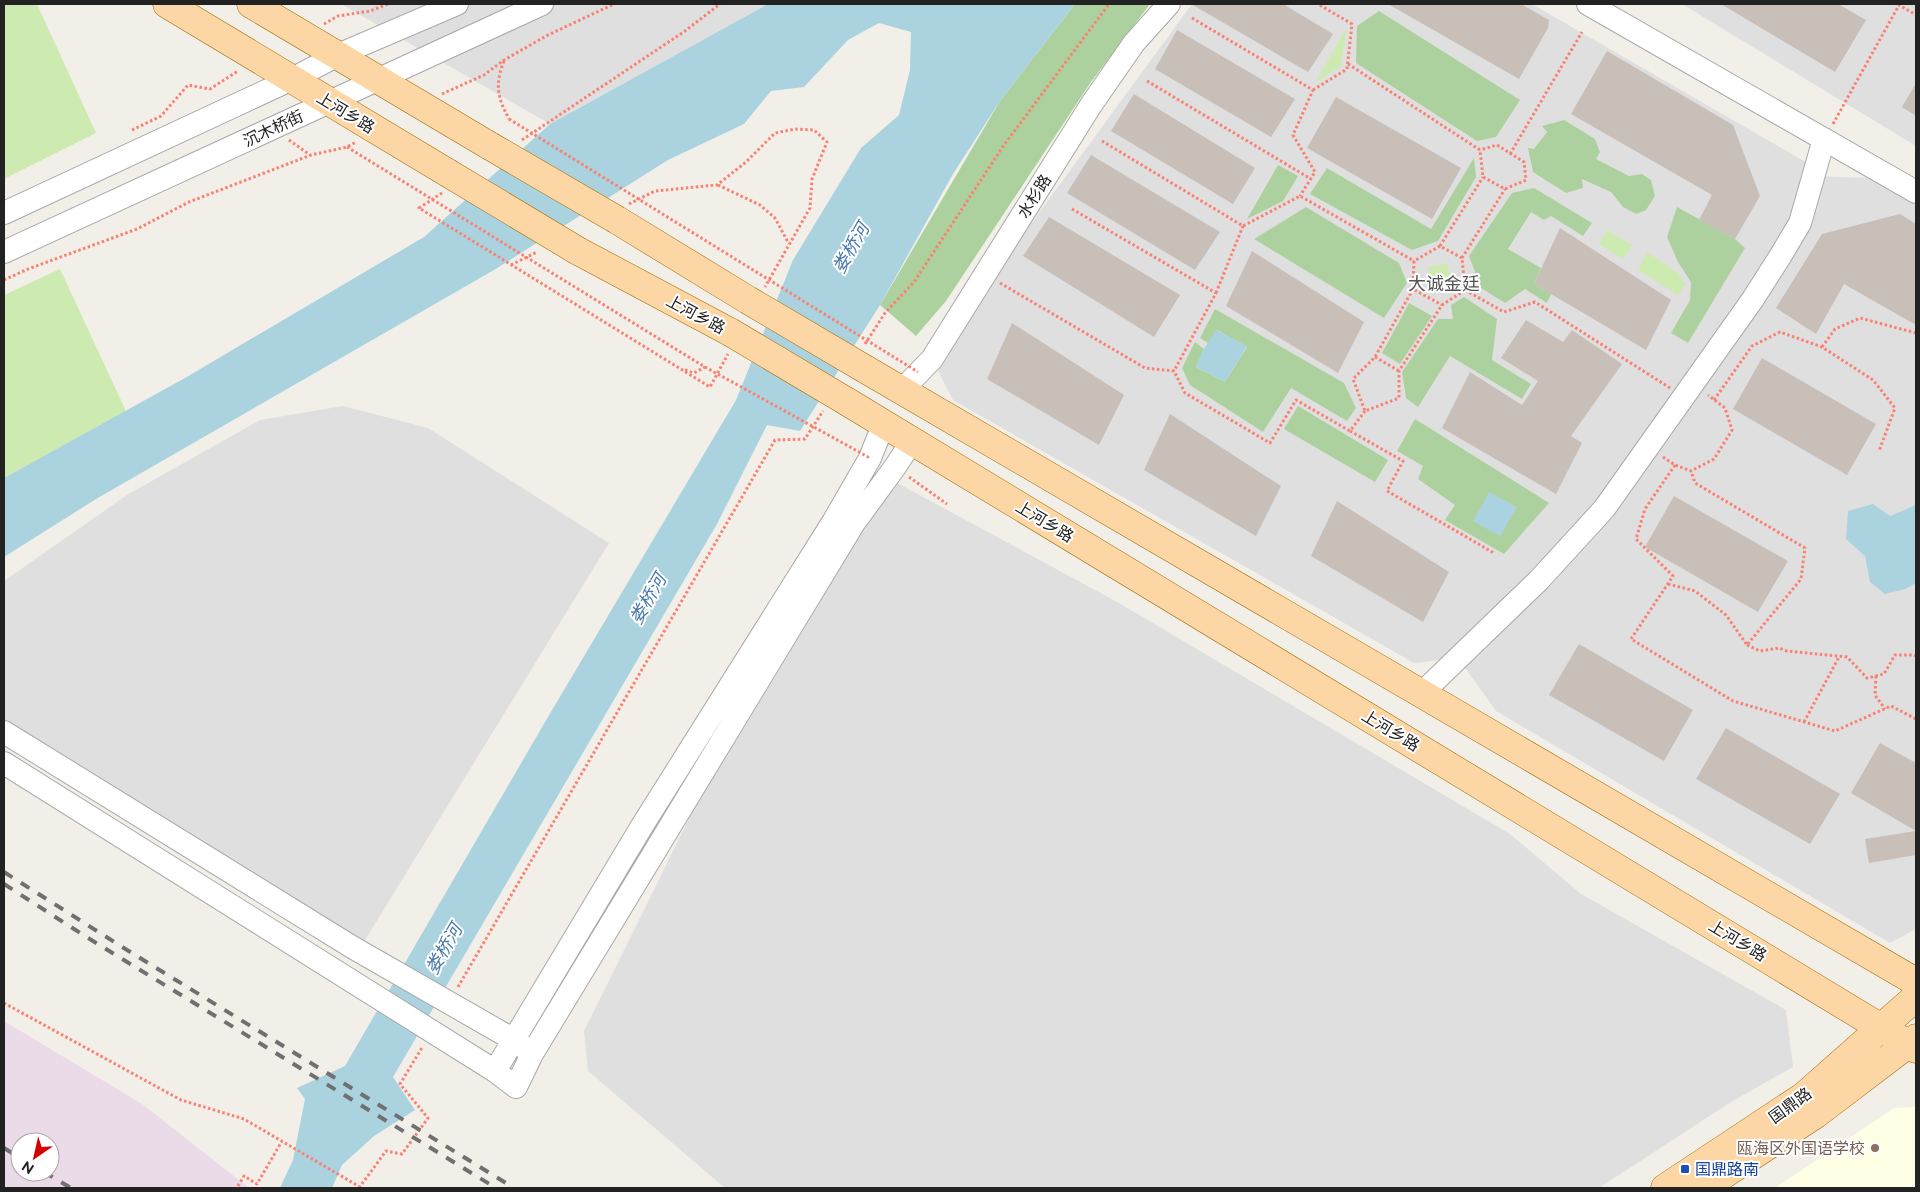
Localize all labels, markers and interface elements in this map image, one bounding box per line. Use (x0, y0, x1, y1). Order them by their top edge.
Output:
street label: 上河乡路 (313, 88, 378, 137)
street label: 沉木桥街 (240, 106, 306, 151)
street label: 水杉路 (1014, 171, 1055, 222)
water label: 娄桥河 (828, 217, 875, 276)
district label: 大诚金廷 (1408, 273, 1480, 294)
street label: 上河乡路 (663, 291, 728, 338)
street label: 上河乡路 (1012, 497, 1077, 546)
water label: 娄桥河 (625, 568, 672, 627)
street label: 上河乡路 (1358, 706, 1423, 755)
street label: 上河乡路 (1705, 916, 1770, 965)
water label: 娄桥河 (421, 918, 468, 977)
street label: 国鼎路 (1765, 1084, 1815, 1127)
north arrow (10, 1132, 60, 1182)
place label: 瓯海区外国语学校 (1737, 1139, 1865, 1158)
marker: 瓯海区外国语学校 (1869, 1142, 1881, 1154)
text: N (19, 1158, 37, 1177)
place label: 国鼎路南 (1695, 1160, 1759, 1179)
marker: 国鼎路南 (1679, 1163, 1691, 1175)

